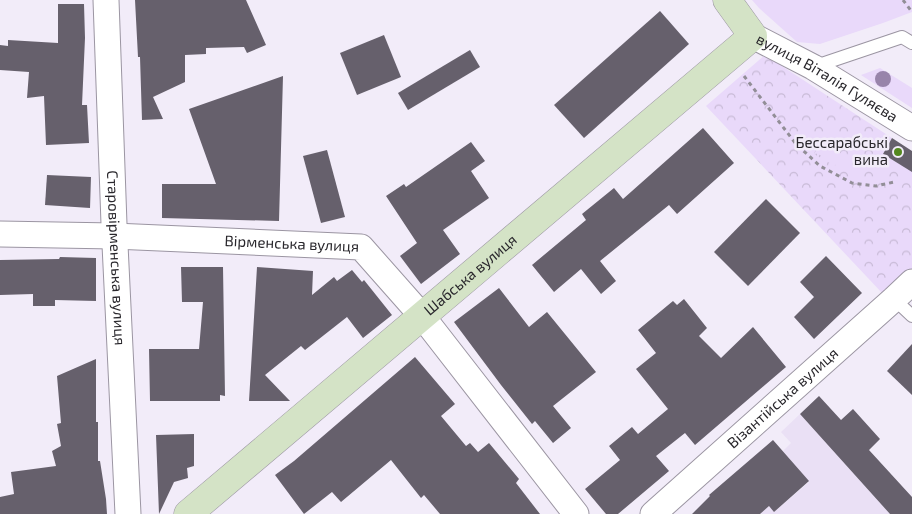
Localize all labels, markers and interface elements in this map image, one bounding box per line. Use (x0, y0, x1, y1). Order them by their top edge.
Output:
street label: вулиця Віталія Гуляєва (754, 29, 901, 125)
place label: Бессарабські вина (795, 133, 888, 168)
marker: Бессарабські вина (892, 146, 904, 158)
street label: Старовірменська вулиця (104, 170, 130, 346)
street label: Шабська вулиця (420, 230, 520, 319)
street label: Вірменська вулиця (224, 231, 360, 255)
street label: Візантійська вулиця (723, 343, 841, 452)

